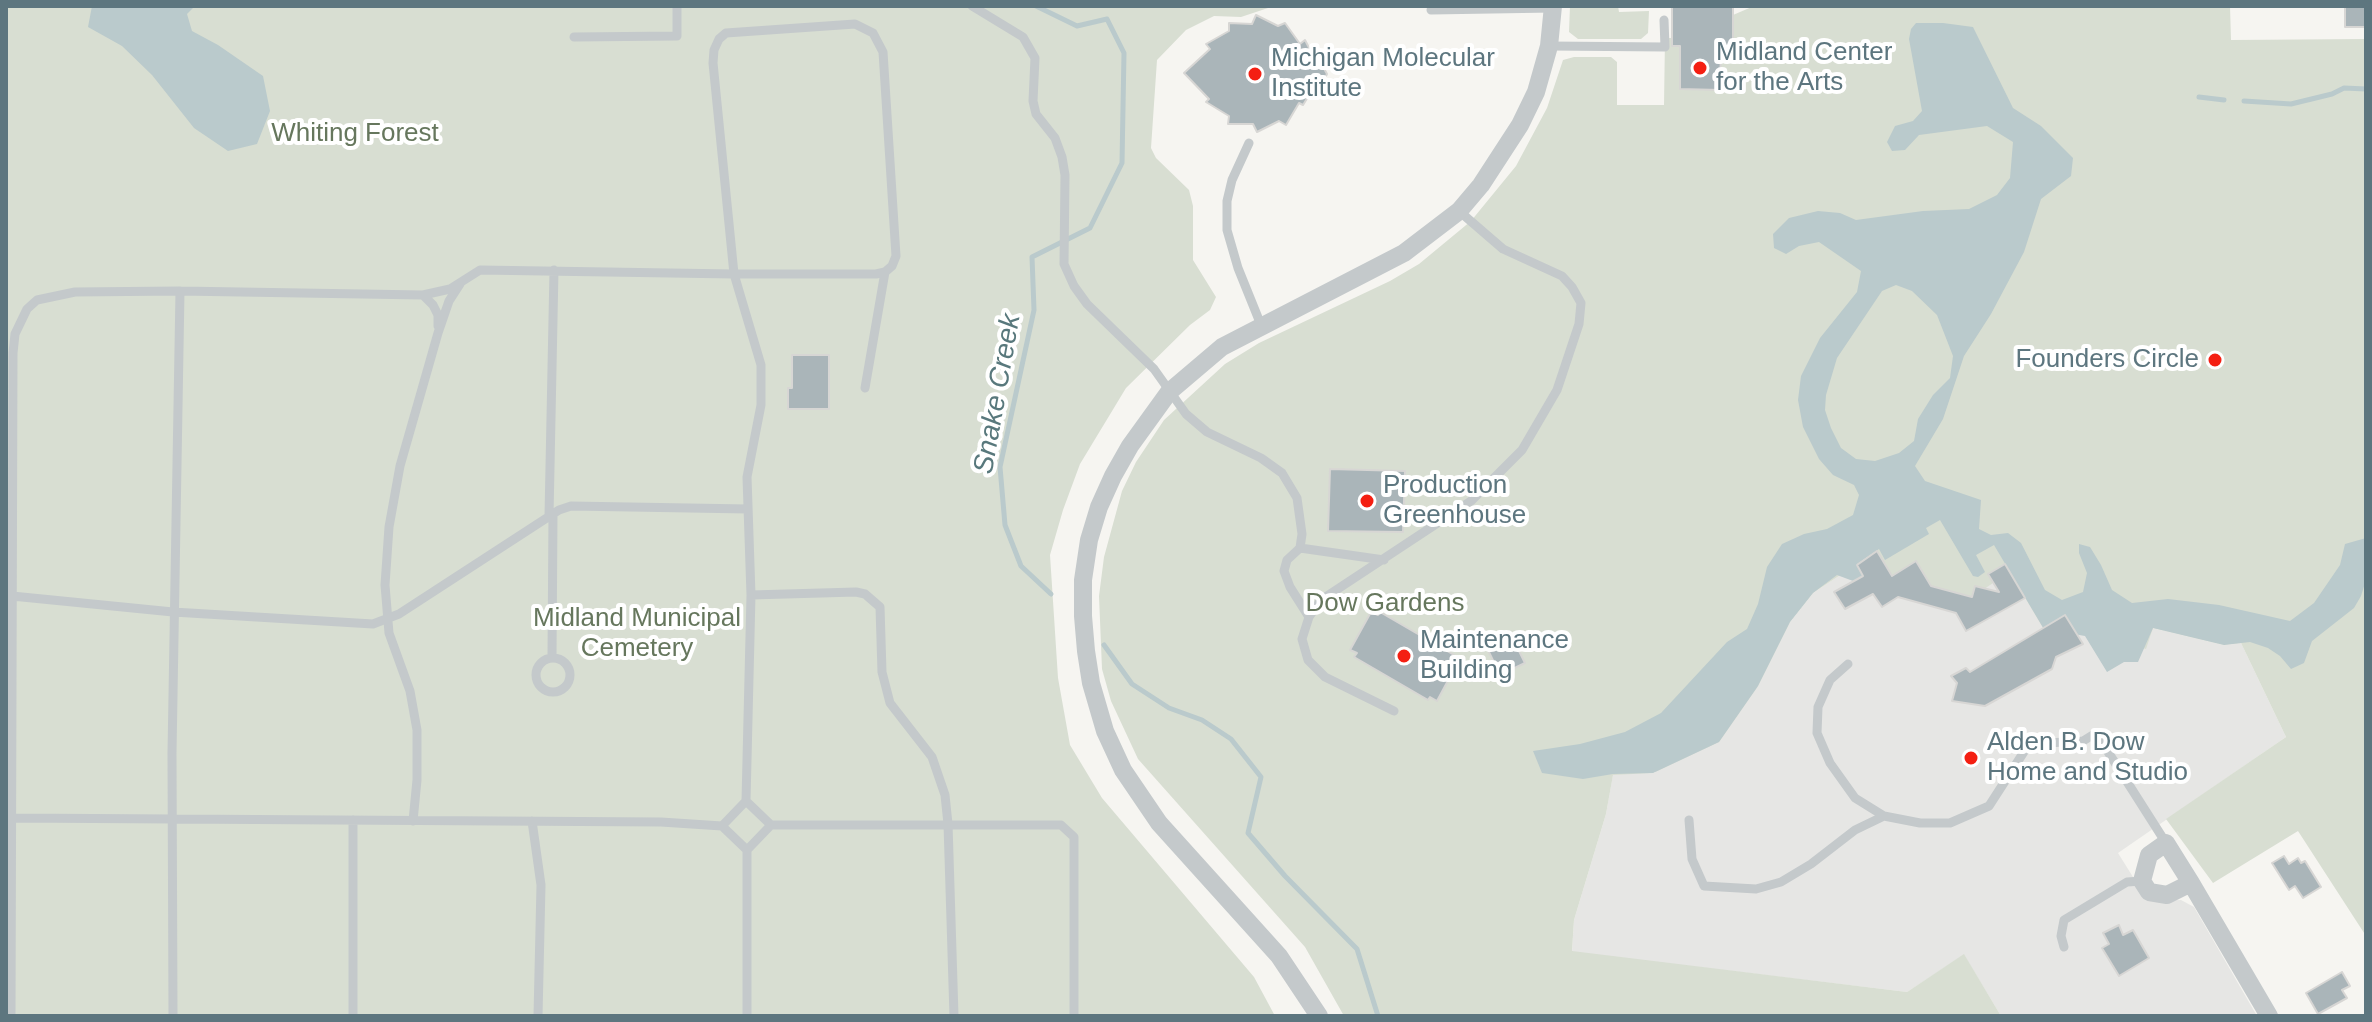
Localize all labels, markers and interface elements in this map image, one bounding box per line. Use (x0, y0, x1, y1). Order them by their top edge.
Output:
place label: Midland Center for the Arts (1716, 37, 1892, 98)
place label: Michigan Molecular Institute (1271, 43, 1495, 104)
marker: Midland Center for the Arts (1691, 59, 1709, 77)
marker: Michigan Molecular Institute (1246, 65, 1264, 83)
park label: Whiting Forest (271, 118, 439, 150)
water label: Snake Creek (967, 311, 1029, 477)
place label: Founders Circle (2015, 344, 2199, 376)
marker: Founders Circle (2206, 351, 2224, 369)
place label: Production Greenhouse (1383, 470, 1526, 532)
marker: Production Greenhouse (1358, 492, 1376, 510)
park label: Dow Gardens (1306, 588, 1464, 620)
park label: Midland Municipal Cemetery (533, 603, 741, 664)
place label: Maintenance Building (1420, 625, 1569, 686)
marker: Maintenance Building (1395, 647, 1413, 665)
place label: Alden B. Dow Home and Studio (1987, 727, 2188, 788)
marker: Alden B. Dow Home and Studio (1962, 749, 1980, 767)

